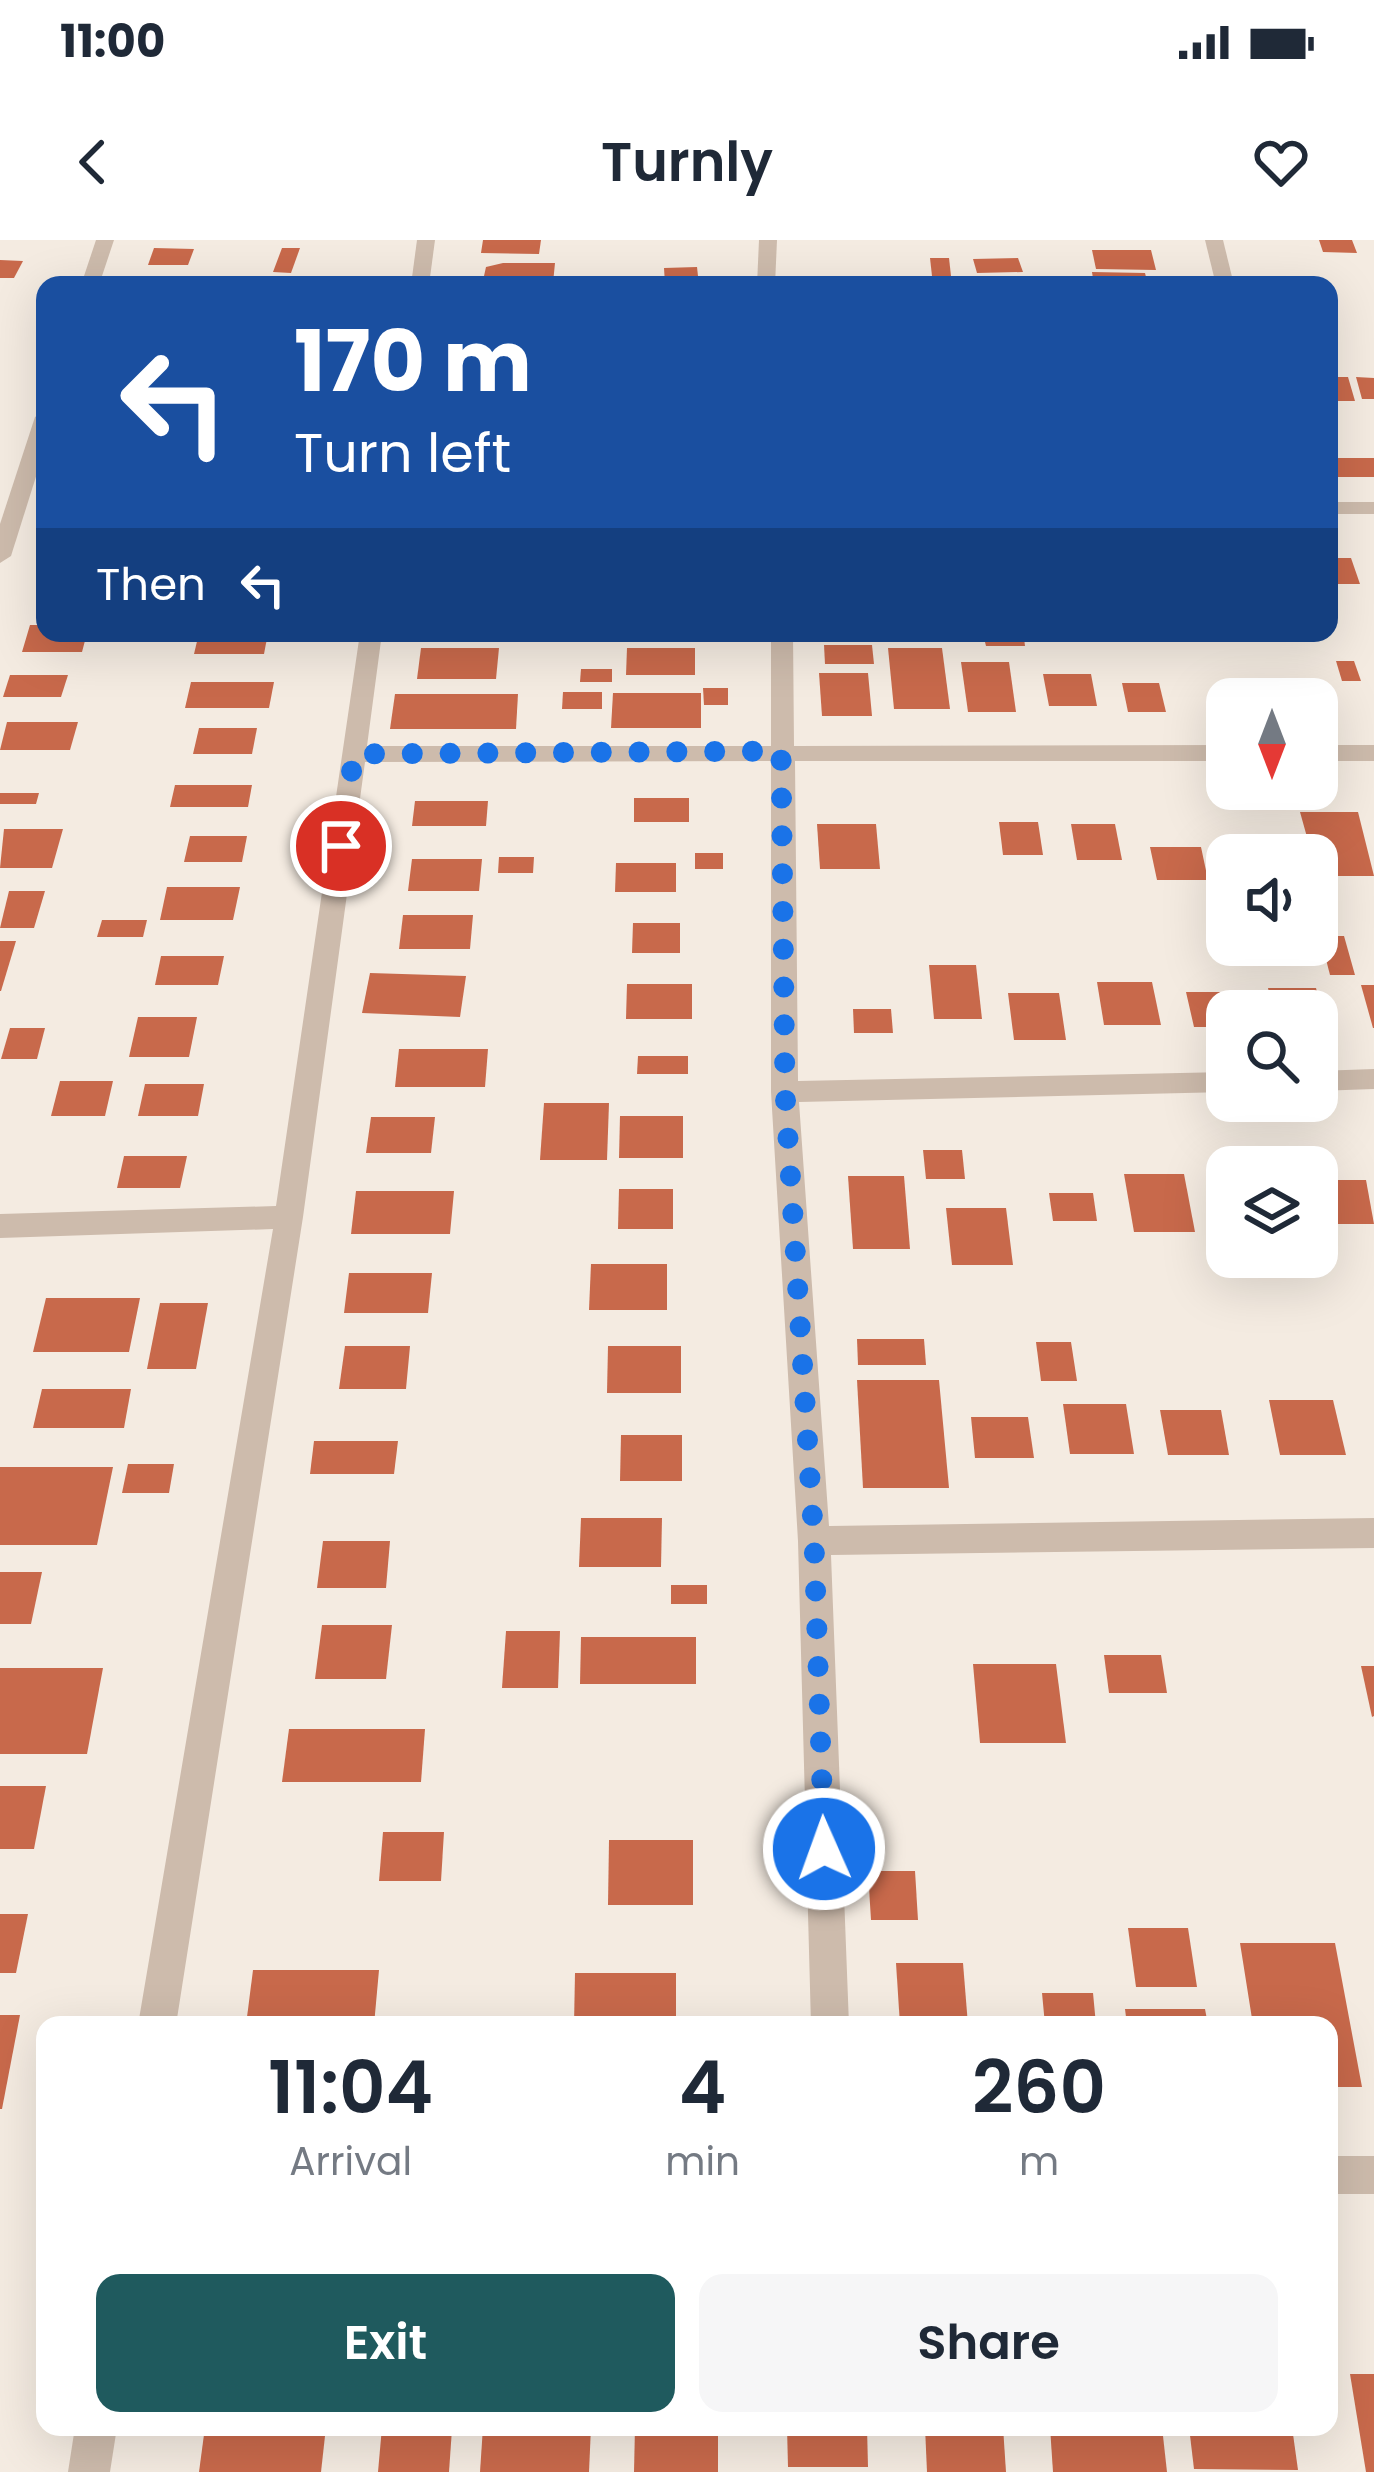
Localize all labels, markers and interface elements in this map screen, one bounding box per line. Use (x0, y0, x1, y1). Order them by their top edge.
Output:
text: 11:00 (60, 10, 165, 73)
text: Turnly (601, 124, 773, 200)
icon: back (60, 129, 126, 195)
icon: heart (1248, 129, 1314, 195)
text: 170 m (294, 303, 532, 420)
icon: left (96, 324, 252, 480)
text: Turn left (294, 415, 511, 491)
icon: left (230, 552, 296, 618)
text: Then (96, 553, 206, 616)
north arrow (1206, 678, 1338, 810)
map controls (1206, 678, 1338, 1278)
pin (290, 795, 392, 897)
icon: arrive (308, 813, 374, 879)
button: sound (1206, 834, 1338, 966)
button: search (1206, 990, 1338, 1122)
button: layers (1206, 1146, 1338, 1278)
position arrow (761, 1786, 887, 1912)
text: 11:04 (268, 2037, 433, 2138)
text: 4 (679, 2037, 726, 2138)
text: 260 (972, 2037, 1106, 2138)
text: Arrival (289, 2134, 412, 2189)
text: min (665, 2134, 740, 2189)
text: m (1019, 2134, 1059, 2189)
button: Exit (96, 2274, 675, 2412)
button: Share (699, 2274, 1278, 2412)

